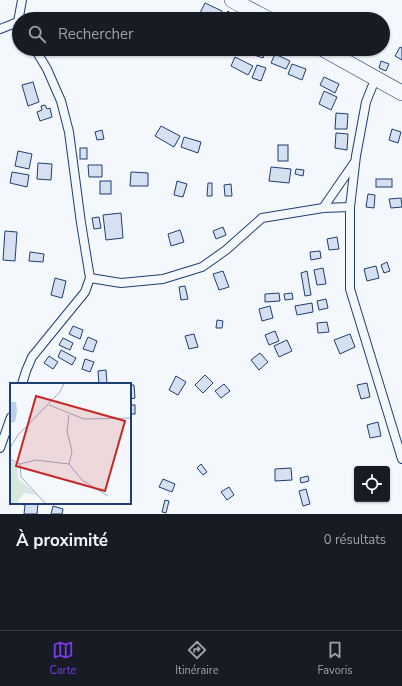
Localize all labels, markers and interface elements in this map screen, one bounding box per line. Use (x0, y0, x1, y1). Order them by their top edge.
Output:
search box (12, 12, 390, 56)
icon: search (26, 23, 48, 45)
text: Rechercher (58, 24, 133, 44)
inset map (10, 383, 131, 504)
map controls (354, 466, 390, 502)
button: locate (354, 466, 390, 502)
text: À proximité (16, 529, 108, 552)
text: 0 résultats (324, 531, 386, 549)
tab: Carte (49, 639, 76, 678)
tab: Itinéraire (175, 639, 219, 678)
tab: Favoris (317, 639, 353, 678)

